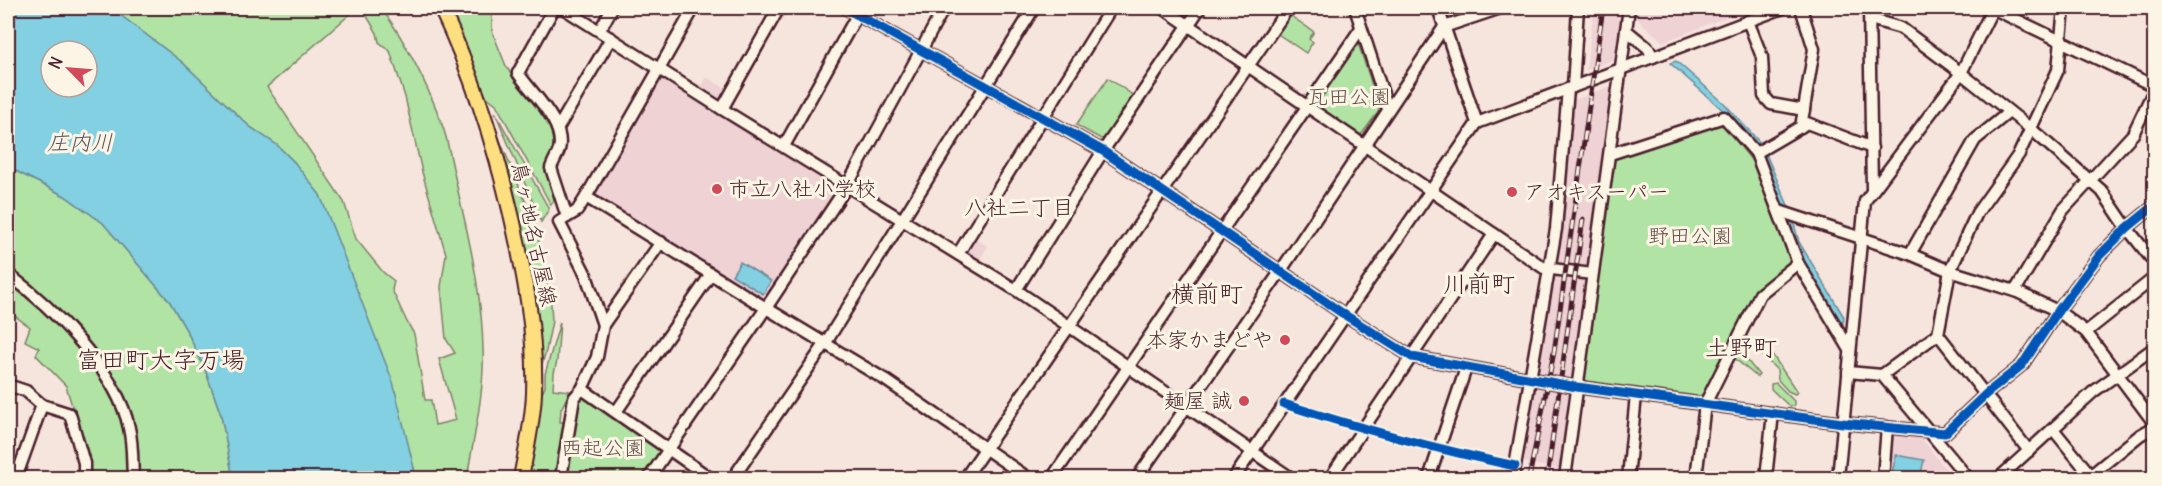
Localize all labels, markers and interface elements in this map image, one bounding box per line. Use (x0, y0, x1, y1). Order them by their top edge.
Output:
north arrow (39, 39, 99, 99)
text: N (44, 53, 67, 72)
park label: 瓦田公園 (1307, 83, 1391, 110)
water label: 庄内川 (47, 128, 113, 156)
street label: 鳥ヶ地名古屋線 (506, 159, 563, 309)
place label: 市立八社小学校 (729, 175, 876, 202)
place label: アオキスーパー (1524, 178, 1669, 205)
marker: 市立八社小学校 (710, 182, 724, 196)
marker: アオキスーパー (1505, 185, 1519, 199)
district label: 八社二丁目 (964, 193, 1074, 221)
park label: 野田公園 (1648, 222, 1732, 249)
district label: 川前町 (1443, 268, 1515, 298)
district label: 横前町 (1171, 278, 1243, 308)
place label: 本家かまどや (1146, 326, 1273, 353)
district label: 土野町 (1705, 332, 1777, 362)
marker: 本家かまどや (1278, 333, 1292, 347)
district label: 富田町大字万場 (77, 344, 245, 374)
place label: 麺屋 誠 (1164, 387, 1232, 414)
marker: 麺屋 誠 (1237, 394, 1251, 408)
park label: 西起公園 (561, 434, 645, 461)

